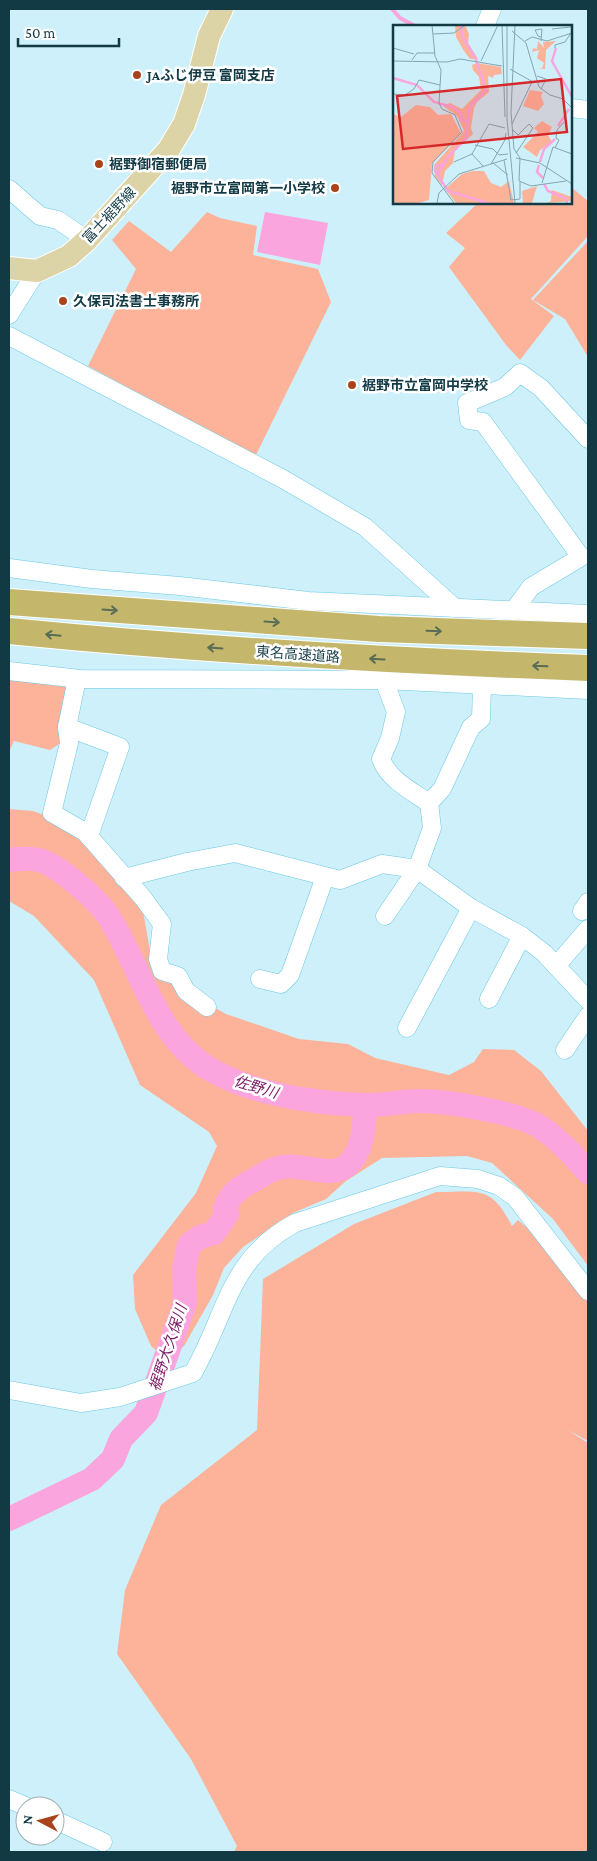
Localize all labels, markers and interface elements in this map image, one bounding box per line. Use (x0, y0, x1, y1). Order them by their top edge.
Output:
scale bar (18, 15, 119, 47)
text: 50 m (25, 25, 55, 41)
inset map (393, 25, 572, 204)
place label: JAふじ伊豆 富岡支店 (145, 67, 275, 83)
marker: JAふじ伊豆 富岡支店 (131, 69, 143, 81)
place label: 裾野御宿郵便局 (109, 156, 207, 172)
marker: 裾野御宿郵便局 (93, 158, 105, 170)
place label: 裾野市立富岡第一小学校 (171, 180, 325, 196)
marker: 裾野市立富岡第一小学校 (329, 182, 341, 194)
street label: 富士裾野線 (79, 184, 139, 246)
place label: 久保司法書士事務所 (73, 293, 199, 309)
marker: 久保司法書士事務所 (57, 295, 69, 307)
place label: 裾野市立富岡中学校 (362, 377, 488, 393)
marker: 裾野市立富岡中学校 (346, 379, 358, 391)
one-way arrow (101, 606, 117, 615)
one-way arrow (263, 617, 279, 626)
one-way arrow (426, 626, 442, 635)
one-way arrow (45, 630, 61, 640)
street label: 東名高速道路 (256, 643, 340, 665)
one-way arrow (207, 644, 223, 653)
one-way arrow (369, 654, 385, 663)
one-way arrow (532, 661, 548, 671)
water label: 佐野川 (232, 1073, 282, 1102)
water label: 裾野大久保川 (146, 1301, 190, 1393)
north arrow (15, 1796, 65, 1846)
text: N (19, 1814, 36, 1825)

